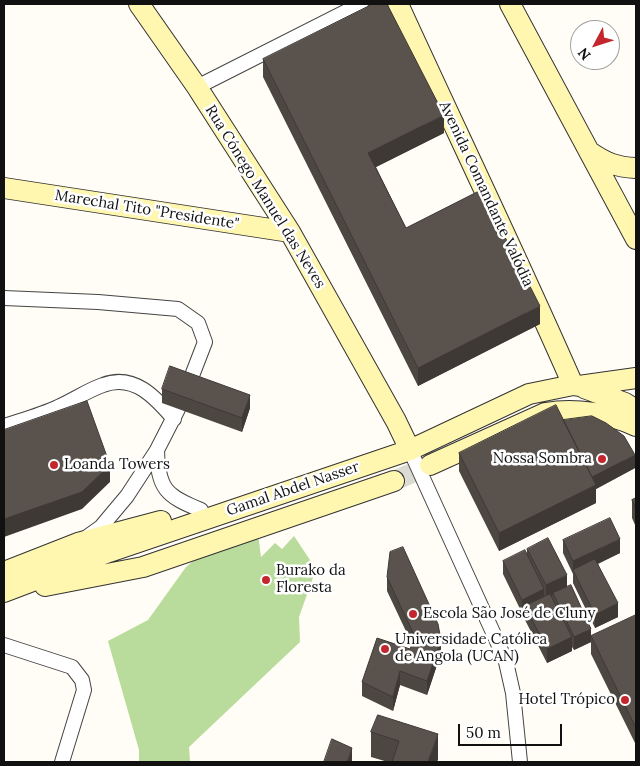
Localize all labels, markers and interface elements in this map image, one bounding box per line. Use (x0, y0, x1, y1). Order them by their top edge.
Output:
north arrow (570, 20, 620, 70)
text: N (574, 44, 595, 64)
street label: Avenida Comandante Valódia (435, 98, 537, 290)
street label: Rua Cónego Manuel das Neves (201, 102, 329, 292)
street label: Marechal Tito "Presidente" (54, 187, 240, 233)
place label: Nossa Sombra (493, 450, 592, 468)
marker: Nossa Sombra (596, 453, 608, 465)
place label: Loanda Towers (64, 456, 170, 474)
street label: Gamal Abdel Nasser (224, 458, 362, 520)
marker: Loanda Towers (48, 459, 60, 471)
place label: Burako da Floresta (276, 562, 346, 597)
marker: Burako da Floresta (260, 574, 272, 586)
place label: Escola São José de Cluny (423, 605, 595, 623)
marker: Escola São José de Cluny (407, 608, 419, 620)
place label: Universidade Católica de Angola (UCAN) (395, 631, 547, 666)
marker: Universidade Católica de Angola (UCAN) (379, 643, 391, 655)
place label: Hotel Trópico (519, 691, 615, 709)
marker: Hotel Trópico (619, 694, 631, 706)
scale bar (460, 714, 564, 746)
text: 50 m (466, 723, 501, 742)

